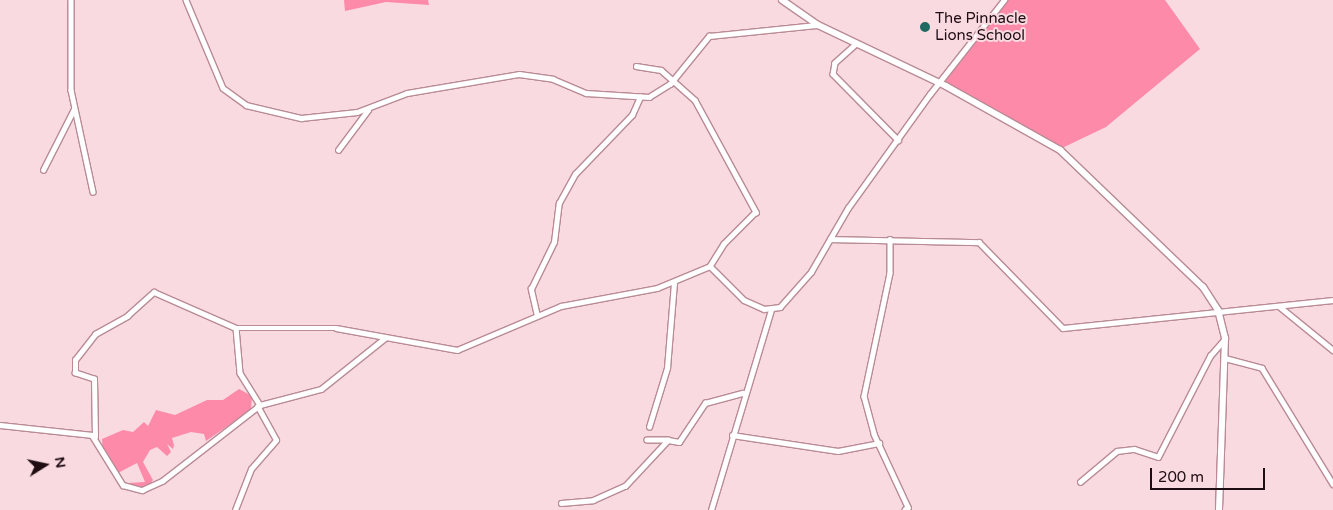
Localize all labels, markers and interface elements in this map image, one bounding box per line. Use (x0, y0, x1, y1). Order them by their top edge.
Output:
place label: The Pinnacle Lions School (935, 9, 1026, 44)
marker: The Pinnacle Lions School (919, 21, 931, 33)
north arrow (20, 440, 70, 490)
text: N (51, 455, 70, 469)
scale bar (1153, 458, 1268, 490)
text: 200 m (1158, 468, 1204, 486)

